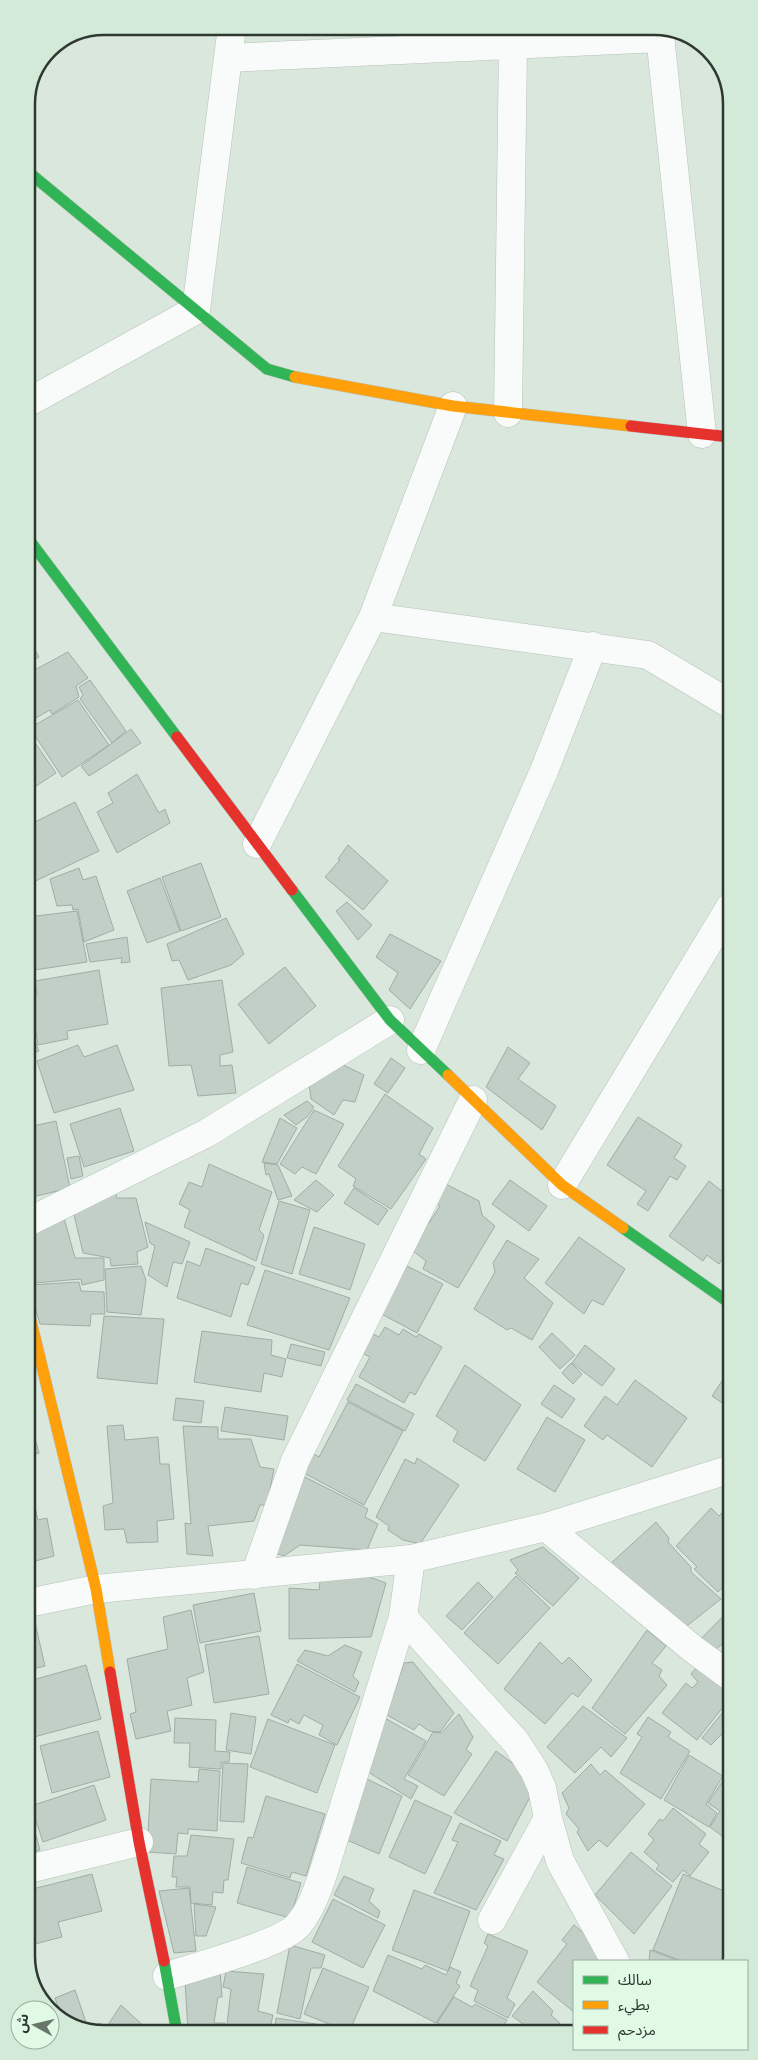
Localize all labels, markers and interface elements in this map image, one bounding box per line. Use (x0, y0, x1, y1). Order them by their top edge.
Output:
legend (573, 1960, 748, 2050)
text: سالك (618, 1971, 652, 1989)
text: بطيء (618, 1996, 650, 2016)
north arrow (10, 2000, 60, 2050)
text: ش (13, 2013, 32, 2034)
text: مزدحم (618, 2021, 656, 2041)

